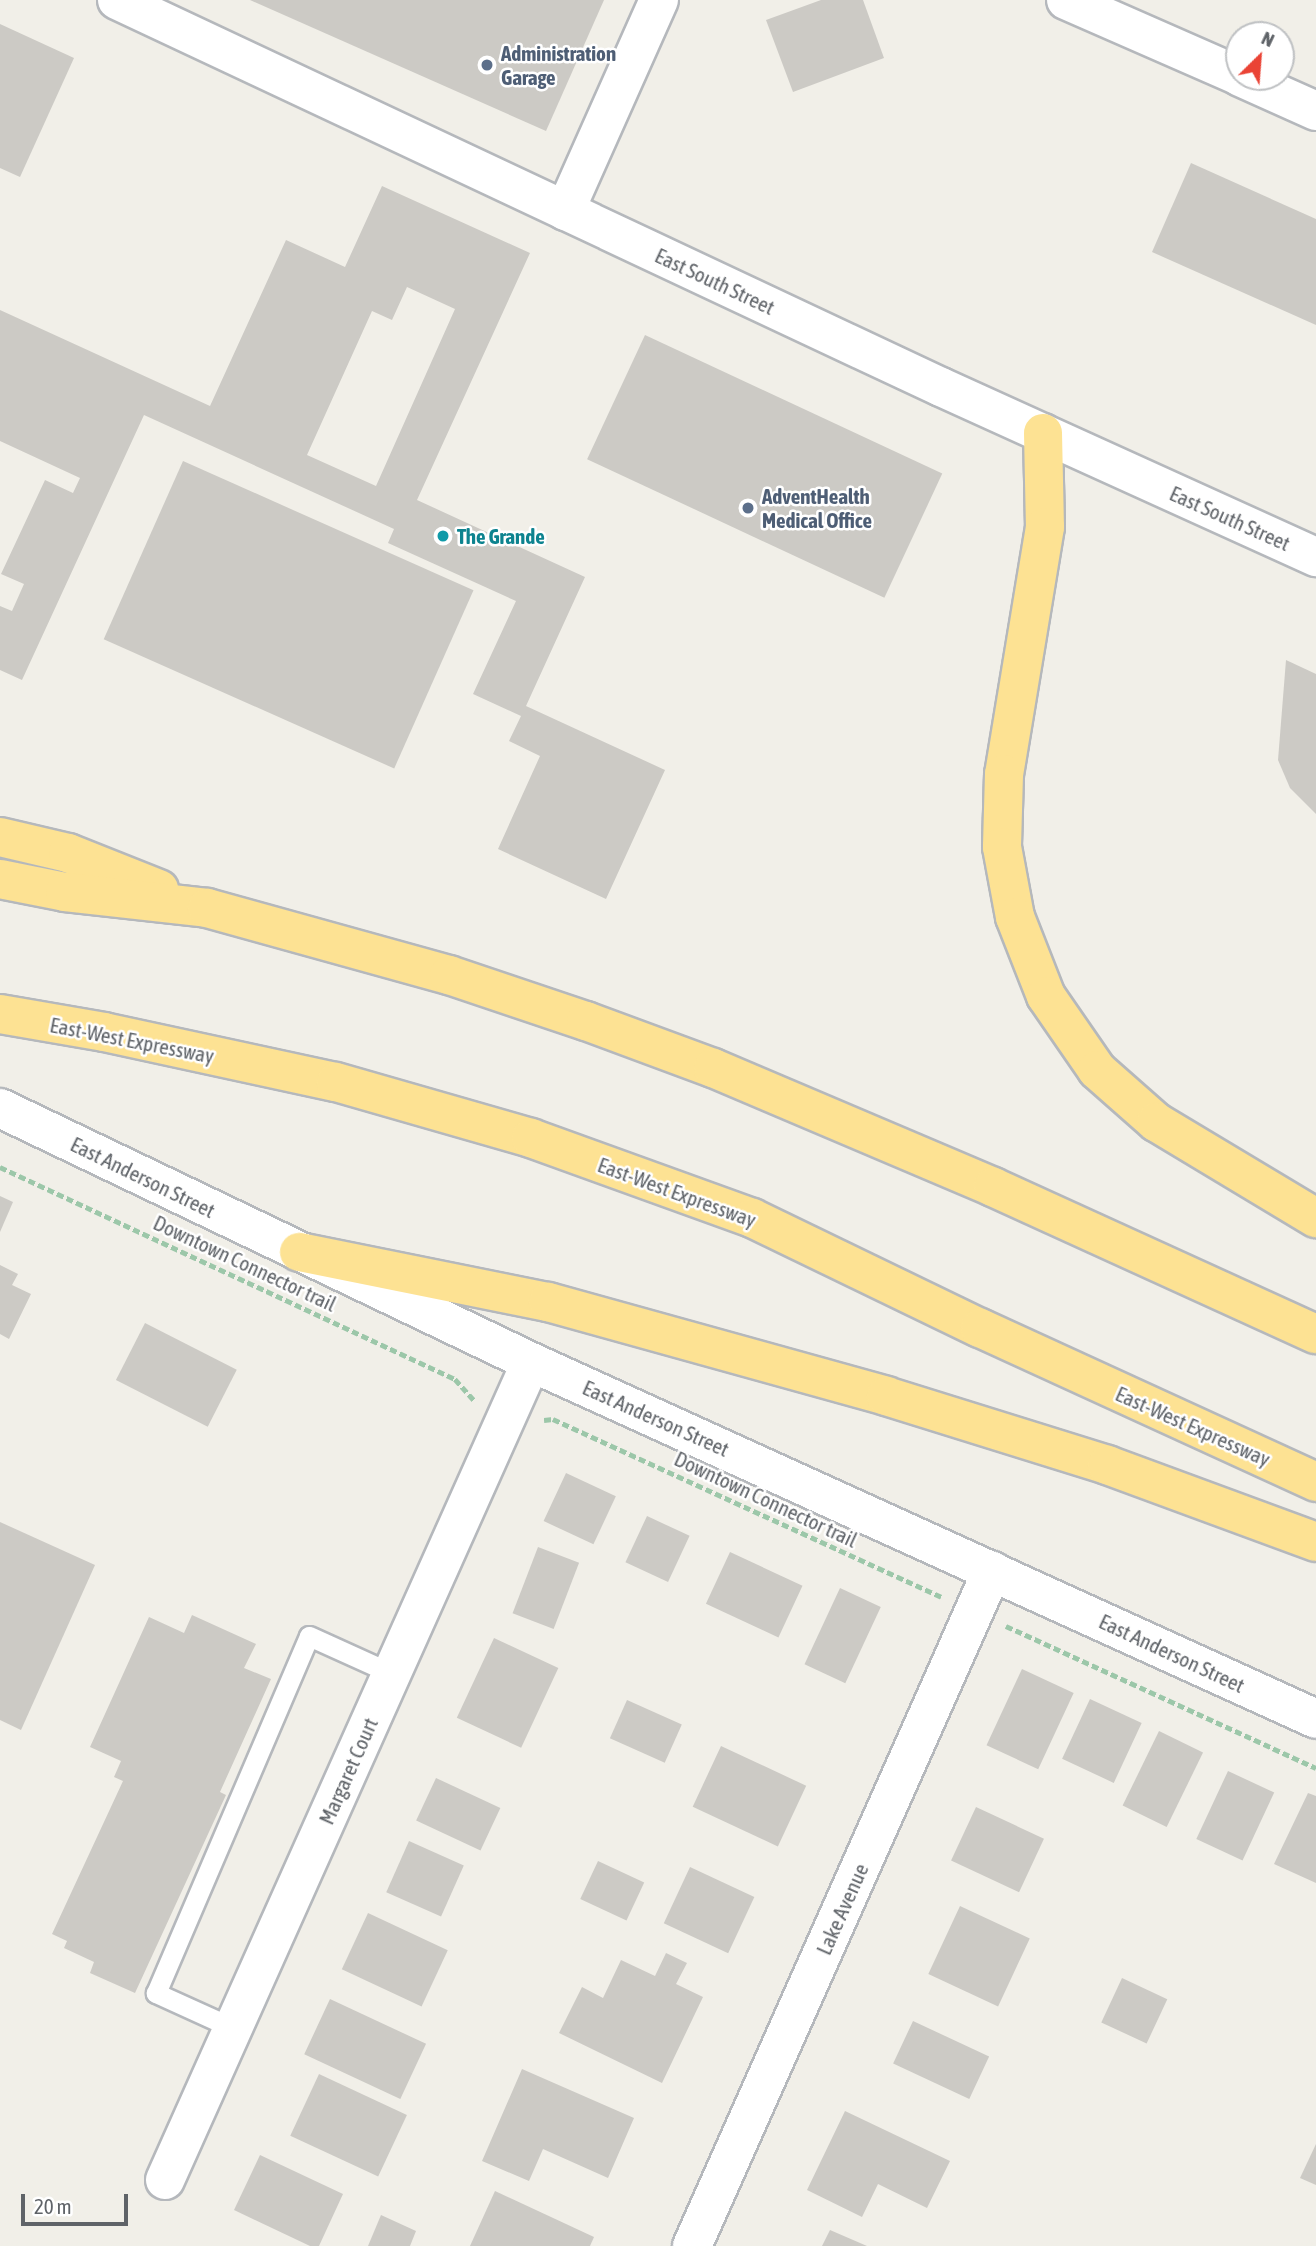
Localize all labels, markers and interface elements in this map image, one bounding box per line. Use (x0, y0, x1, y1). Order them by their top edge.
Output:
north arrow (1225, 21, 1295, 91)
text: N (1258, 26, 1278, 51)
place label: Administration Garage (501, 40, 616, 90)
marker: Administration Garage (479, 57, 495, 73)
street label: East South Street (651, 242, 779, 320)
street label: East South Street (1166, 480, 1294, 556)
place label: AdventHealth Medical Office (762, 483, 872, 533)
marker: AdventHealth Medical Office (740, 500, 756, 516)
place label: The Grande (457, 523, 545, 549)
marker: The Grande (435, 528, 451, 544)
street label: East-West Expressway (48, 1012, 216, 1068)
street label: East Anderson Street (67, 1131, 219, 1223)
street label: East-West Expressway (594, 1152, 760, 1232)
street label: Downtown Connector trail (150, 1210, 340, 1316)
street label: East Anderson Street (579, 1374, 733, 1462)
street label: East-West Expressway (1112, 1381, 1274, 1471)
street label: Downtown Connector trail (671, 1446, 861, 1552)
street label: East Anderson Street (1095, 1608, 1249, 1698)
street label: Margaret Court (313, 1714, 383, 1828)
street label: Lake Avenue (811, 1859, 873, 1959)
scale bar (24, 2180, 131, 2224)
text: 20 m (34, 2194, 72, 2218)

